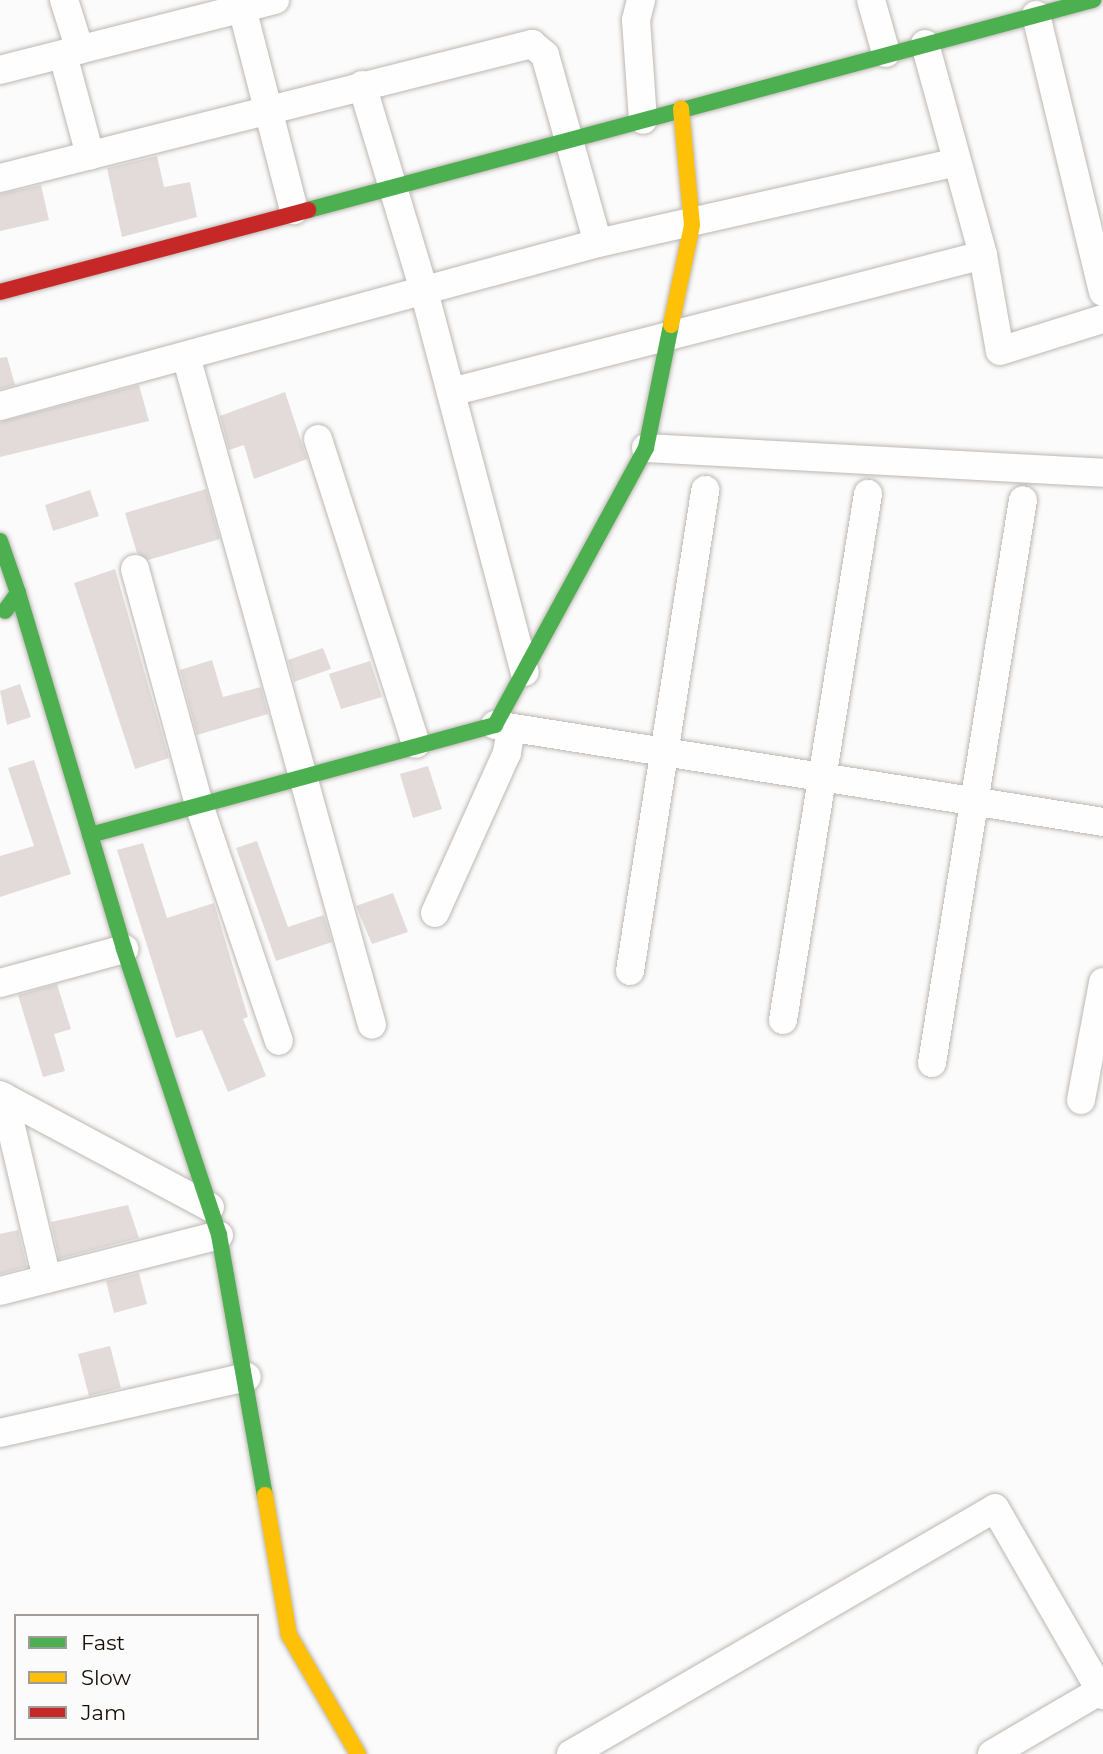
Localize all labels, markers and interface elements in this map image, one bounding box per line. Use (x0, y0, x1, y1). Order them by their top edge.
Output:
legend (14, 1614, 259, 1740)
text: Fast (81, 1630, 125, 1655)
text: Slow (81, 1665, 131, 1690)
text: Jam (81, 1700, 126, 1725)

